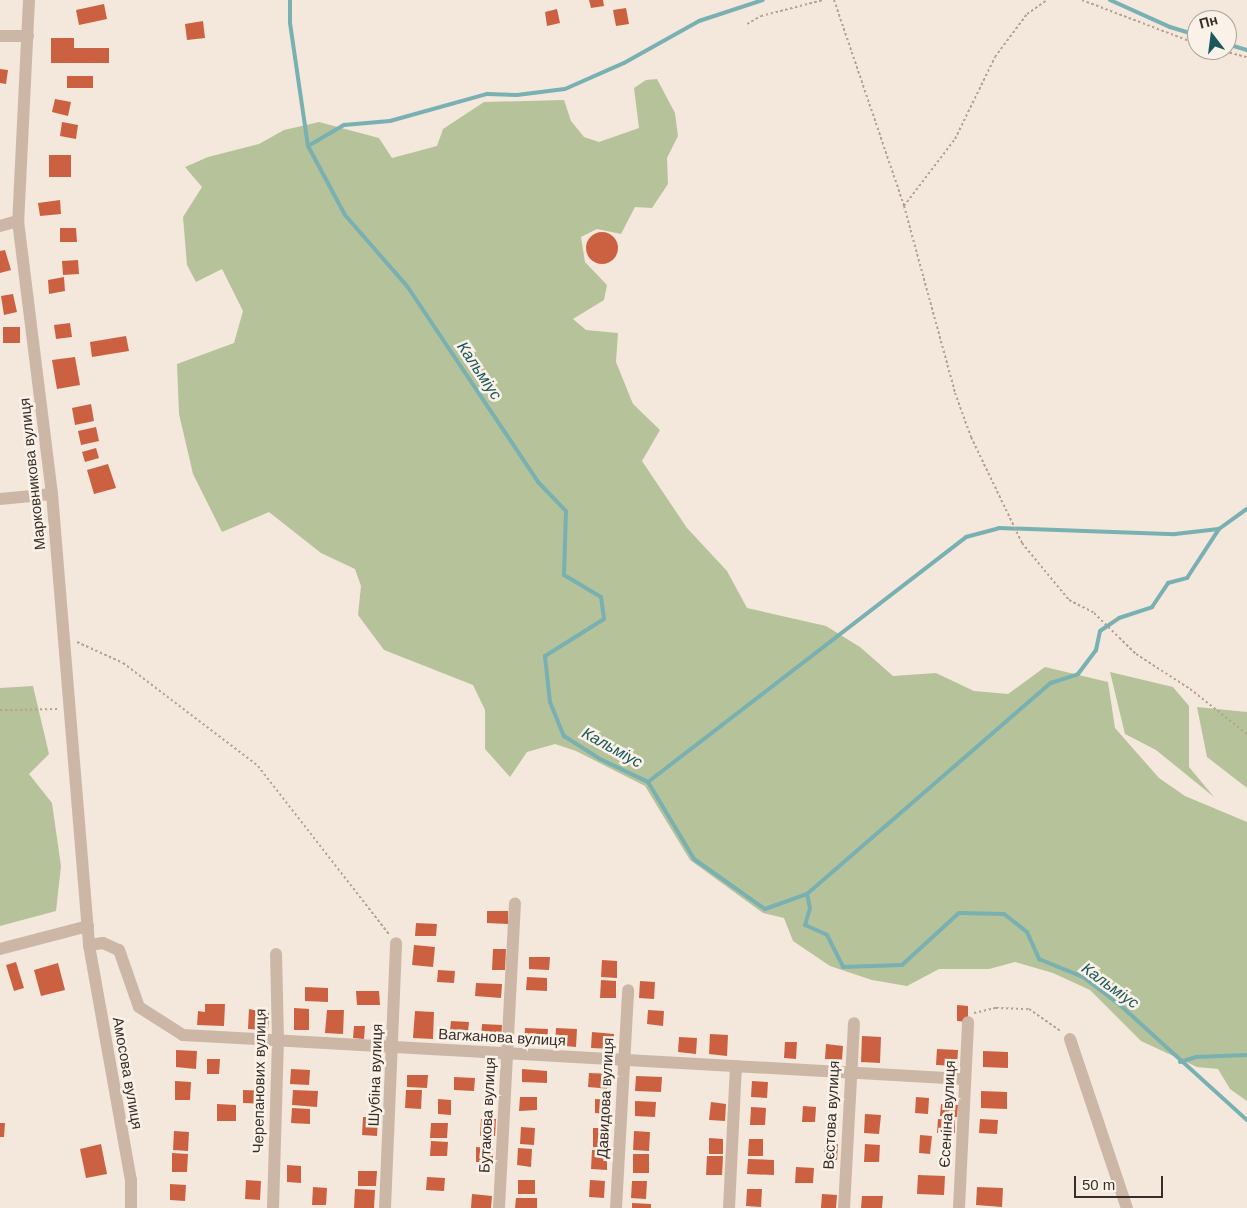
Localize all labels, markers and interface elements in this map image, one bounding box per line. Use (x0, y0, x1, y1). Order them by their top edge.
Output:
north arrow (1187, 10, 1237, 60)
text: Пн (1197, 11, 1219, 32)
water label: Кальміус (453, 338, 505, 404)
street label: Марковникова вулиця (15, 397, 49, 551)
water label: Кальміус (578, 724, 646, 772)
water label: Кальміус (1078, 959, 1142, 1013)
street label: Черепанових вулиця (249, 1008, 269, 1154)
street label: Амосова вулиця (109, 1015, 147, 1131)
street label: Шубіна вулиця (364, 1023, 386, 1127)
street label: Вагжанова вулиця (438, 1025, 566, 1049)
street label: Давидова вулиця (593, 1037, 617, 1159)
street label: Бутакова вулиця (475, 1057, 499, 1173)
street label: Вєстова вулиця (819, 1060, 843, 1170)
street label: Єсеніна вулиця (935, 1060, 959, 1168)
scale bar (1077, 1166, 1166, 1198)
text: 50 m (1082, 1176, 1115, 1193)

